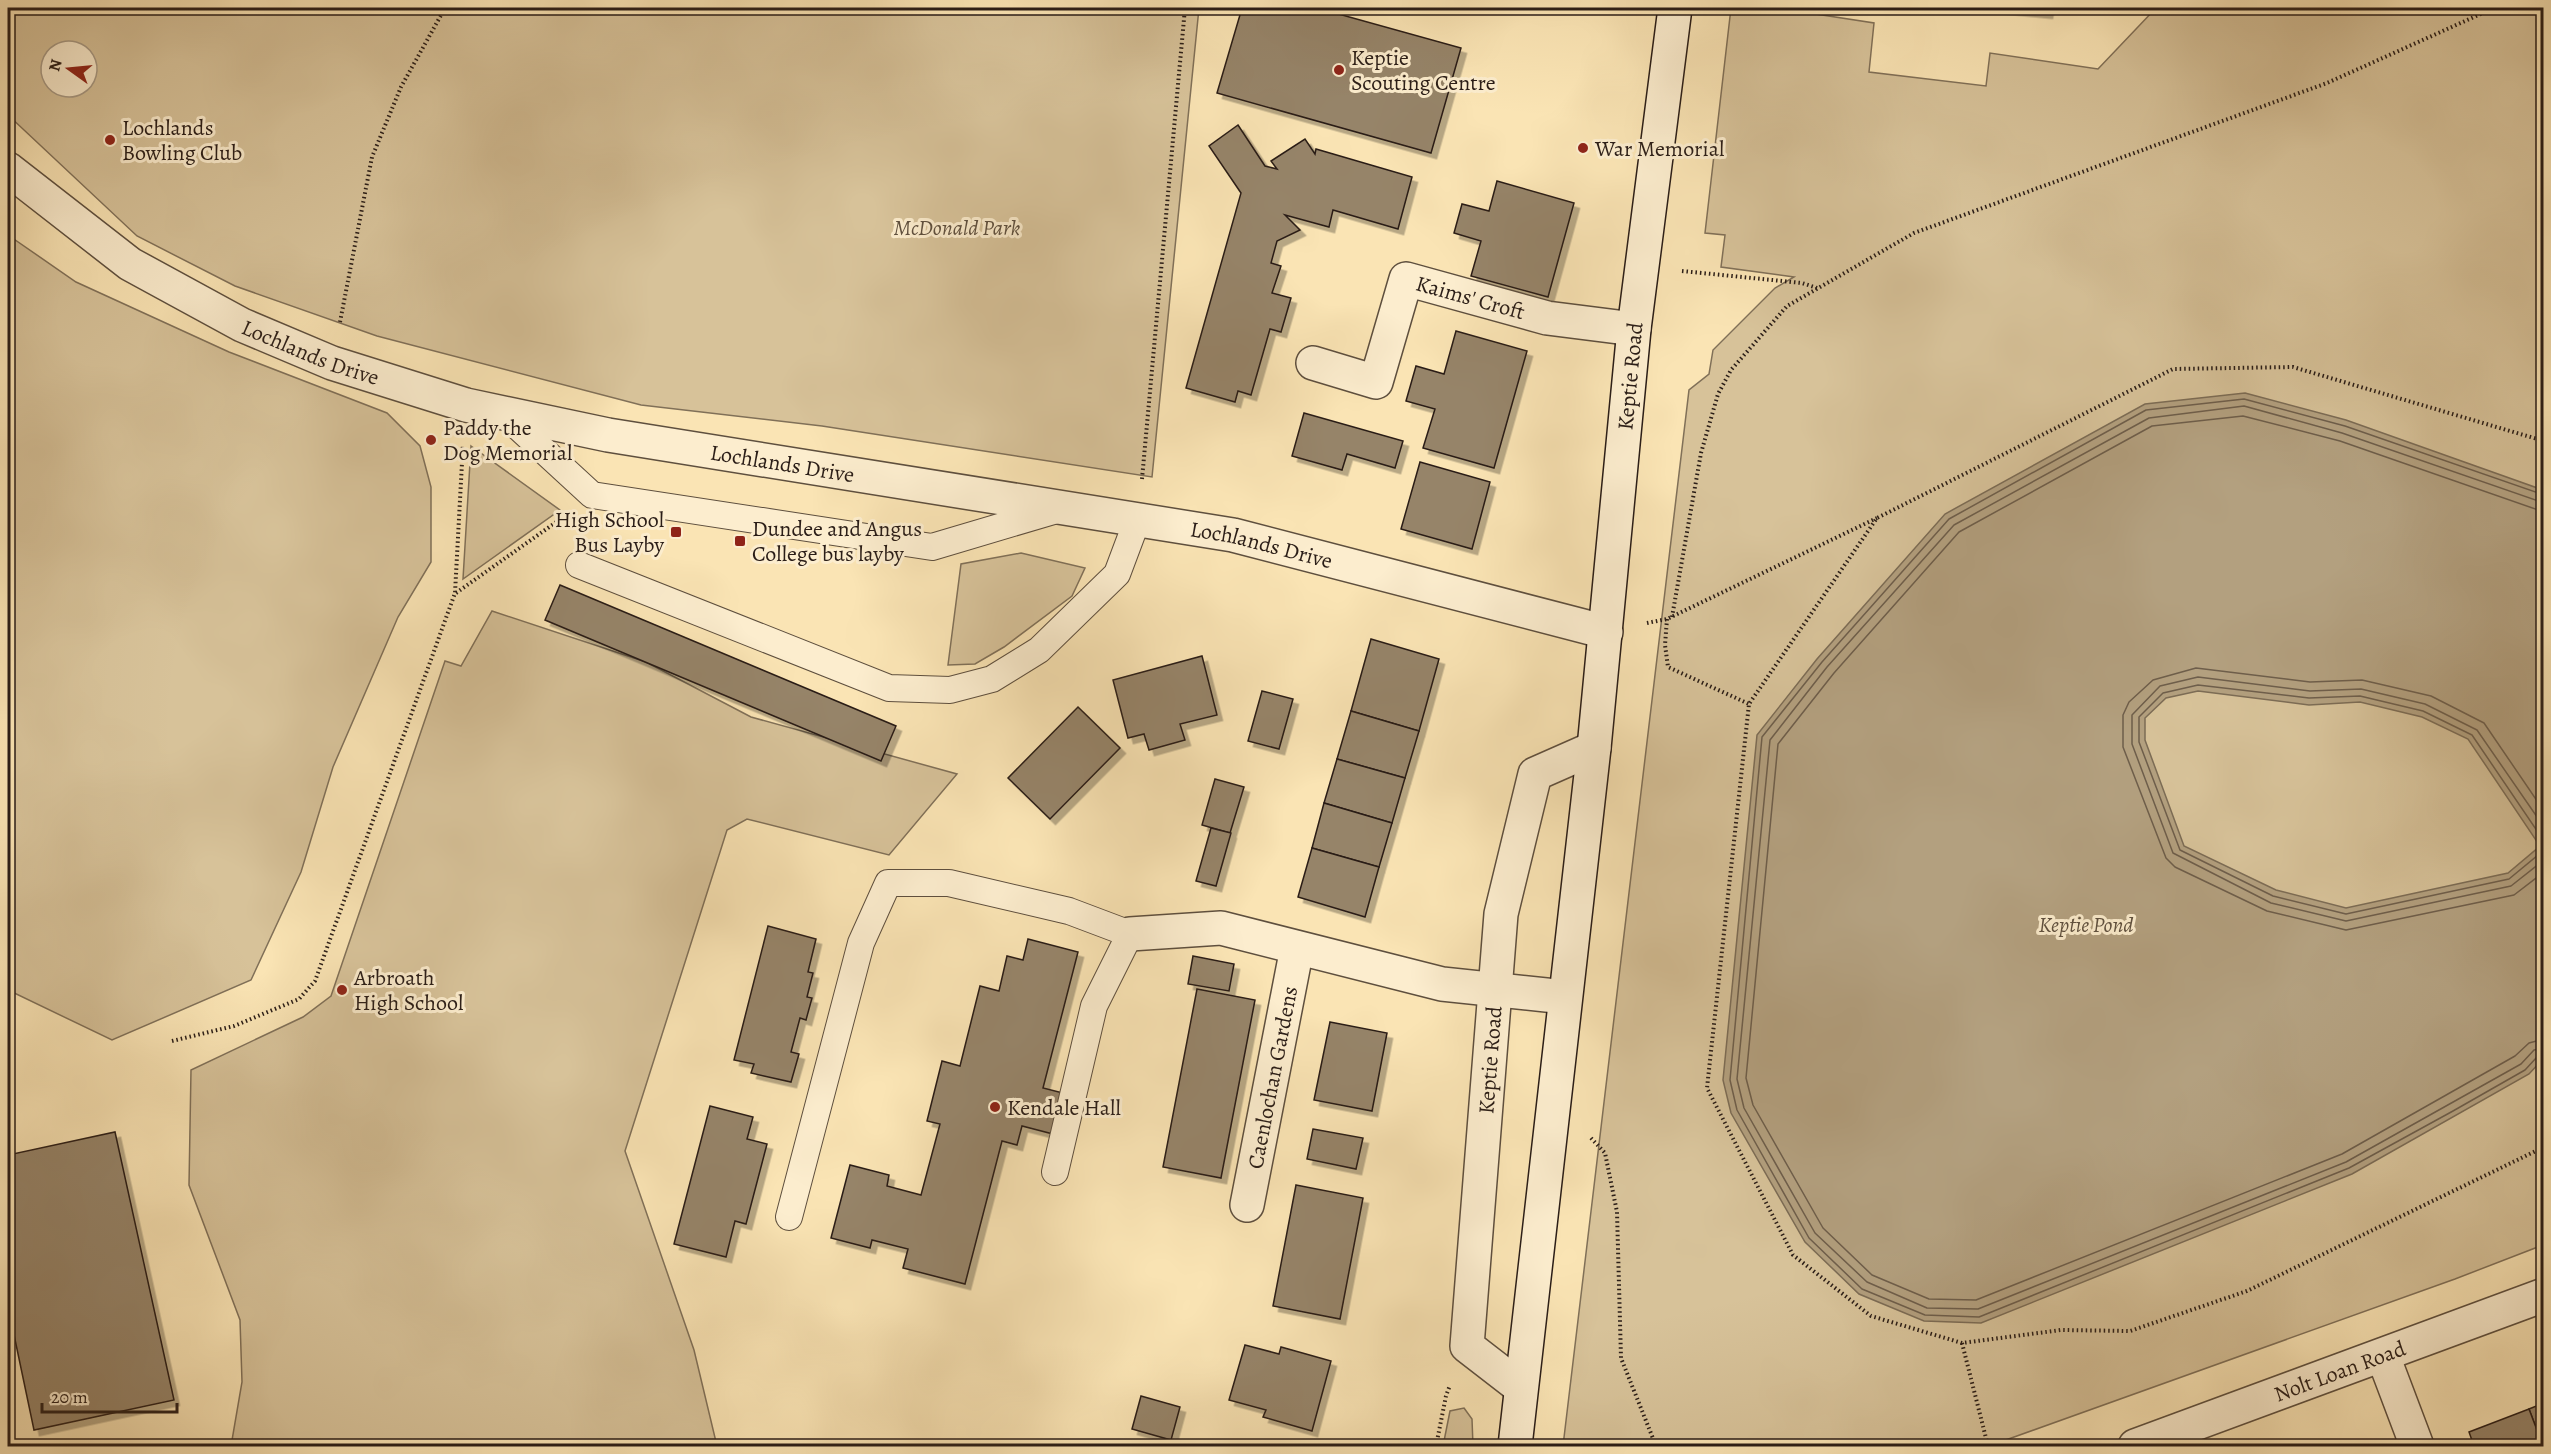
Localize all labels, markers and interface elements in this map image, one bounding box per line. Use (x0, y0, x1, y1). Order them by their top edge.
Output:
north arrow (39, 39, 99, 99)
place label: Keptie Scouting Centre (1351, 43, 1496, 98)
text: N (43, 57, 68, 74)
marker: Keptie Scouting Centre (1332, 63, 1346, 77)
place label: Lochlands Bowling Club (122, 113, 242, 168)
marker: Lochlands Bowling Club (103, 133, 117, 147)
place label: War Memorial (1594, 134, 1724, 164)
marker: War Memorial (1576, 141, 1590, 155)
park label: McDonald Park (894, 213, 1021, 243)
street label: Kaims' Croft (1412, 268, 1528, 327)
street label: Lochlands Drive (237, 313, 383, 393)
street label: Keptie Road (1610, 320, 1651, 432)
place label: Paddy the Dog Memorial (443, 413, 572, 468)
marker: Paddy the Dog Memorial (424, 433, 438, 447)
street label: Lochlands Drive (708, 438, 856, 490)
place label: High School Bus Layby (555, 505, 664, 560)
place label: Dundee and Angus College bus layby (752, 514, 922, 569)
street label: Lochlands Drive (1188, 514, 1336, 576)
marker: High School Bus Layby (669, 525, 683, 539)
marker: Dundee and Angus College bus layby (733, 534, 747, 548)
park label: Keptie Pond (2038, 910, 2134, 940)
place label: Arbroath High School (353, 963, 463, 1018)
marker: Arbroath High School (335, 983, 349, 997)
street label: Caenlochan Gardens (1240, 984, 1305, 1172)
street label: Keptie Road (1471, 1005, 1510, 1115)
place label: Kendale Hall (1007, 1093, 1121, 1123)
marker: Kendale Hall (988, 1100, 1002, 1114)
street label: Nolt Loan Road (2270, 1333, 2410, 1409)
scale bar (42, 1376, 177, 1414)
text: 20 m (51, 1385, 88, 1409)

